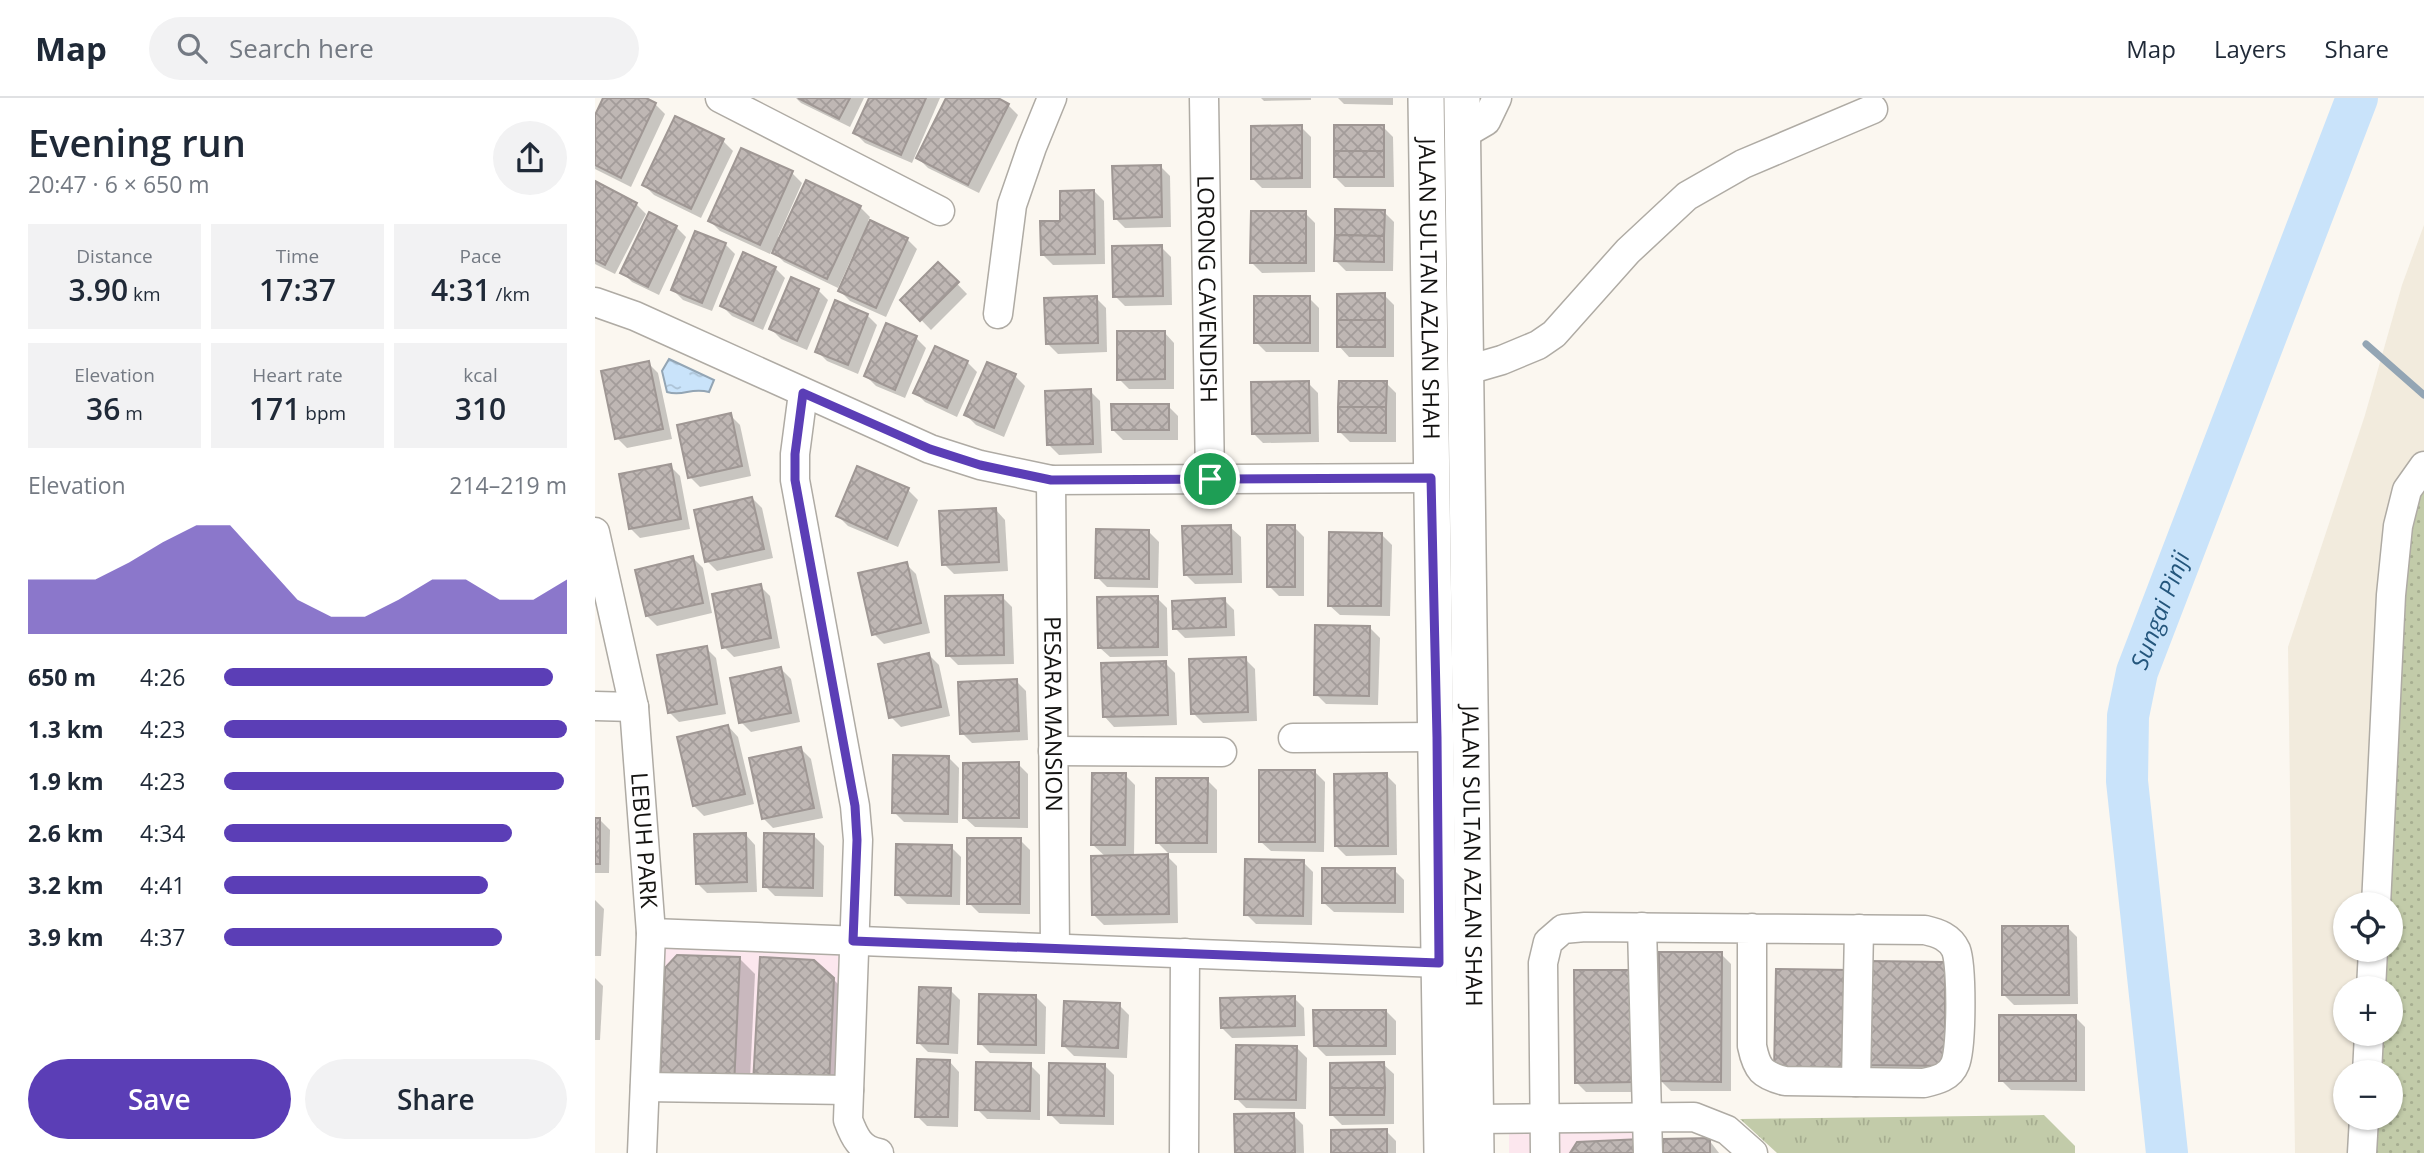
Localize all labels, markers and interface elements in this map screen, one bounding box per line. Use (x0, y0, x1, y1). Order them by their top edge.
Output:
search box (149, 17, 639, 80)
text: Map (35, 26, 107, 71)
icon: search (173, 29, 211, 67)
text: Search here (229, 30, 374, 66)
text: Map (2126, 32, 2176, 65)
text: Layers (2214, 32, 2287, 65)
text: Share (2325, 32, 2389, 65)
text: Evening run (28, 116, 246, 168)
button: share (493, 121, 567, 195)
street label: JALAN SULTAN AZLAN SHAH (1412, 136, 1448, 440)
text: 20:47 · 6 × 650 m (28, 168, 210, 200)
street label: LORONG CAVENDISH (1190, 175, 1226, 403)
text: Distance (76, 243, 153, 269)
text: Time (276, 243, 319, 269)
text: Pace (460, 243, 501, 269)
text: 3.90 (68, 269, 128, 310)
text: 17:37 (259, 269, 336, 310)
text: 4:31 (431, 269, 491, 310)
text: km (128, 281, 161, 307)
text: /km (491, 281, 530, 307)
text: Elevation (74, 362, 155, 388)
text: Heart rate (252, 362, 343, 388)
text: kcal (463, 362, 498, 388)
text: 36 (86, 388, 120, 429)
text: 171 (249, 388, 300, 429)
text: 310 (455, 388, 506, 429)
text: m (120, 400, 143, 426)
text: bpm (300, 400, 346, 426)
pin (1180, 449, 1240, 509)
icon: arrive (1191, 460, 1229, 498)
text: Elevation (28, 469, 126, 501)
text: 214–219 m (449, 469, 567, 501)
water label: Sungai Pinji (2122, 545, 2197, 674)
street label: PESARA MANSION (1037, 616, 1071, 812)
text: 650 m (28, 661, 96, 693)
text: 4:26 (140, 661, 186, 693)
street label: JALAN SULTAN AZLAN SHAH (1455, 703, 1491, 1007)
text: 1.3 km (28, 713, 104, 745)
text: 4:23 (140, 713, 186, 745)
text: 1.9 km (28, 765, 104, 797)
text: 4:23 (140, 765, 186, 797)
street label: LEBUH PARK (624, 771, 666, 910)
text: 2.6 km (28, 817, 104, 849)
text: 4:34 (140, 817, 186, 849)
text: 3.2 km (28, 869, 104, 901)
text: 4:41 (140, 869, 186, 901)
map controls (2333, 892, 2403, 1130)
button: locate (2333, 892, 2403, 962)
text: 3.9 km (28, 921, 104, 953)
text: 4:37 (140, 921, 186, 953)
button: + (2333, 976, 2403, 1046)
button: Save (28, 1059, 291, 1139)
button: Share (305, 1059, 567, 1139)
button: − (2333, 1060, 2403, 1130)

